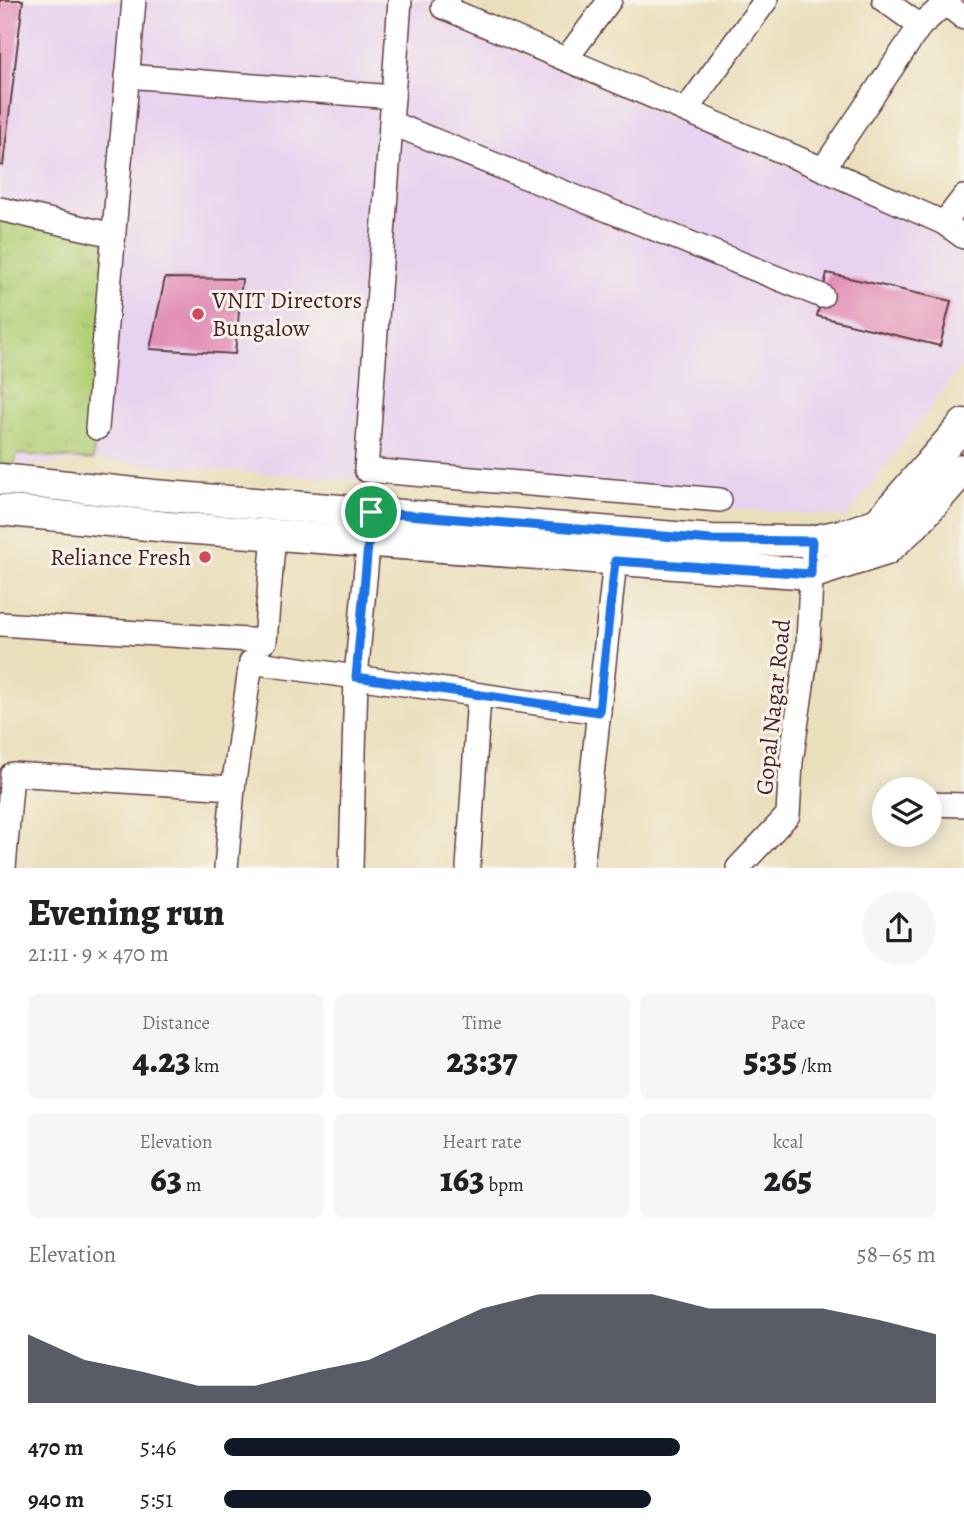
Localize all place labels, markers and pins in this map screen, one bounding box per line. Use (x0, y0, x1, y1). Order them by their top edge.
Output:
place label: VNIT Directors Bungalow (211, 284, 362, 344)
marker: VNIT Directors Bungalow (190, 306, 206, 322)
pin (341, 482, 401, 542)
place label: Reliance Fresh (50, 541, 191, 573)
marker: Reliance Fresh (197, 549, 213, 565)

